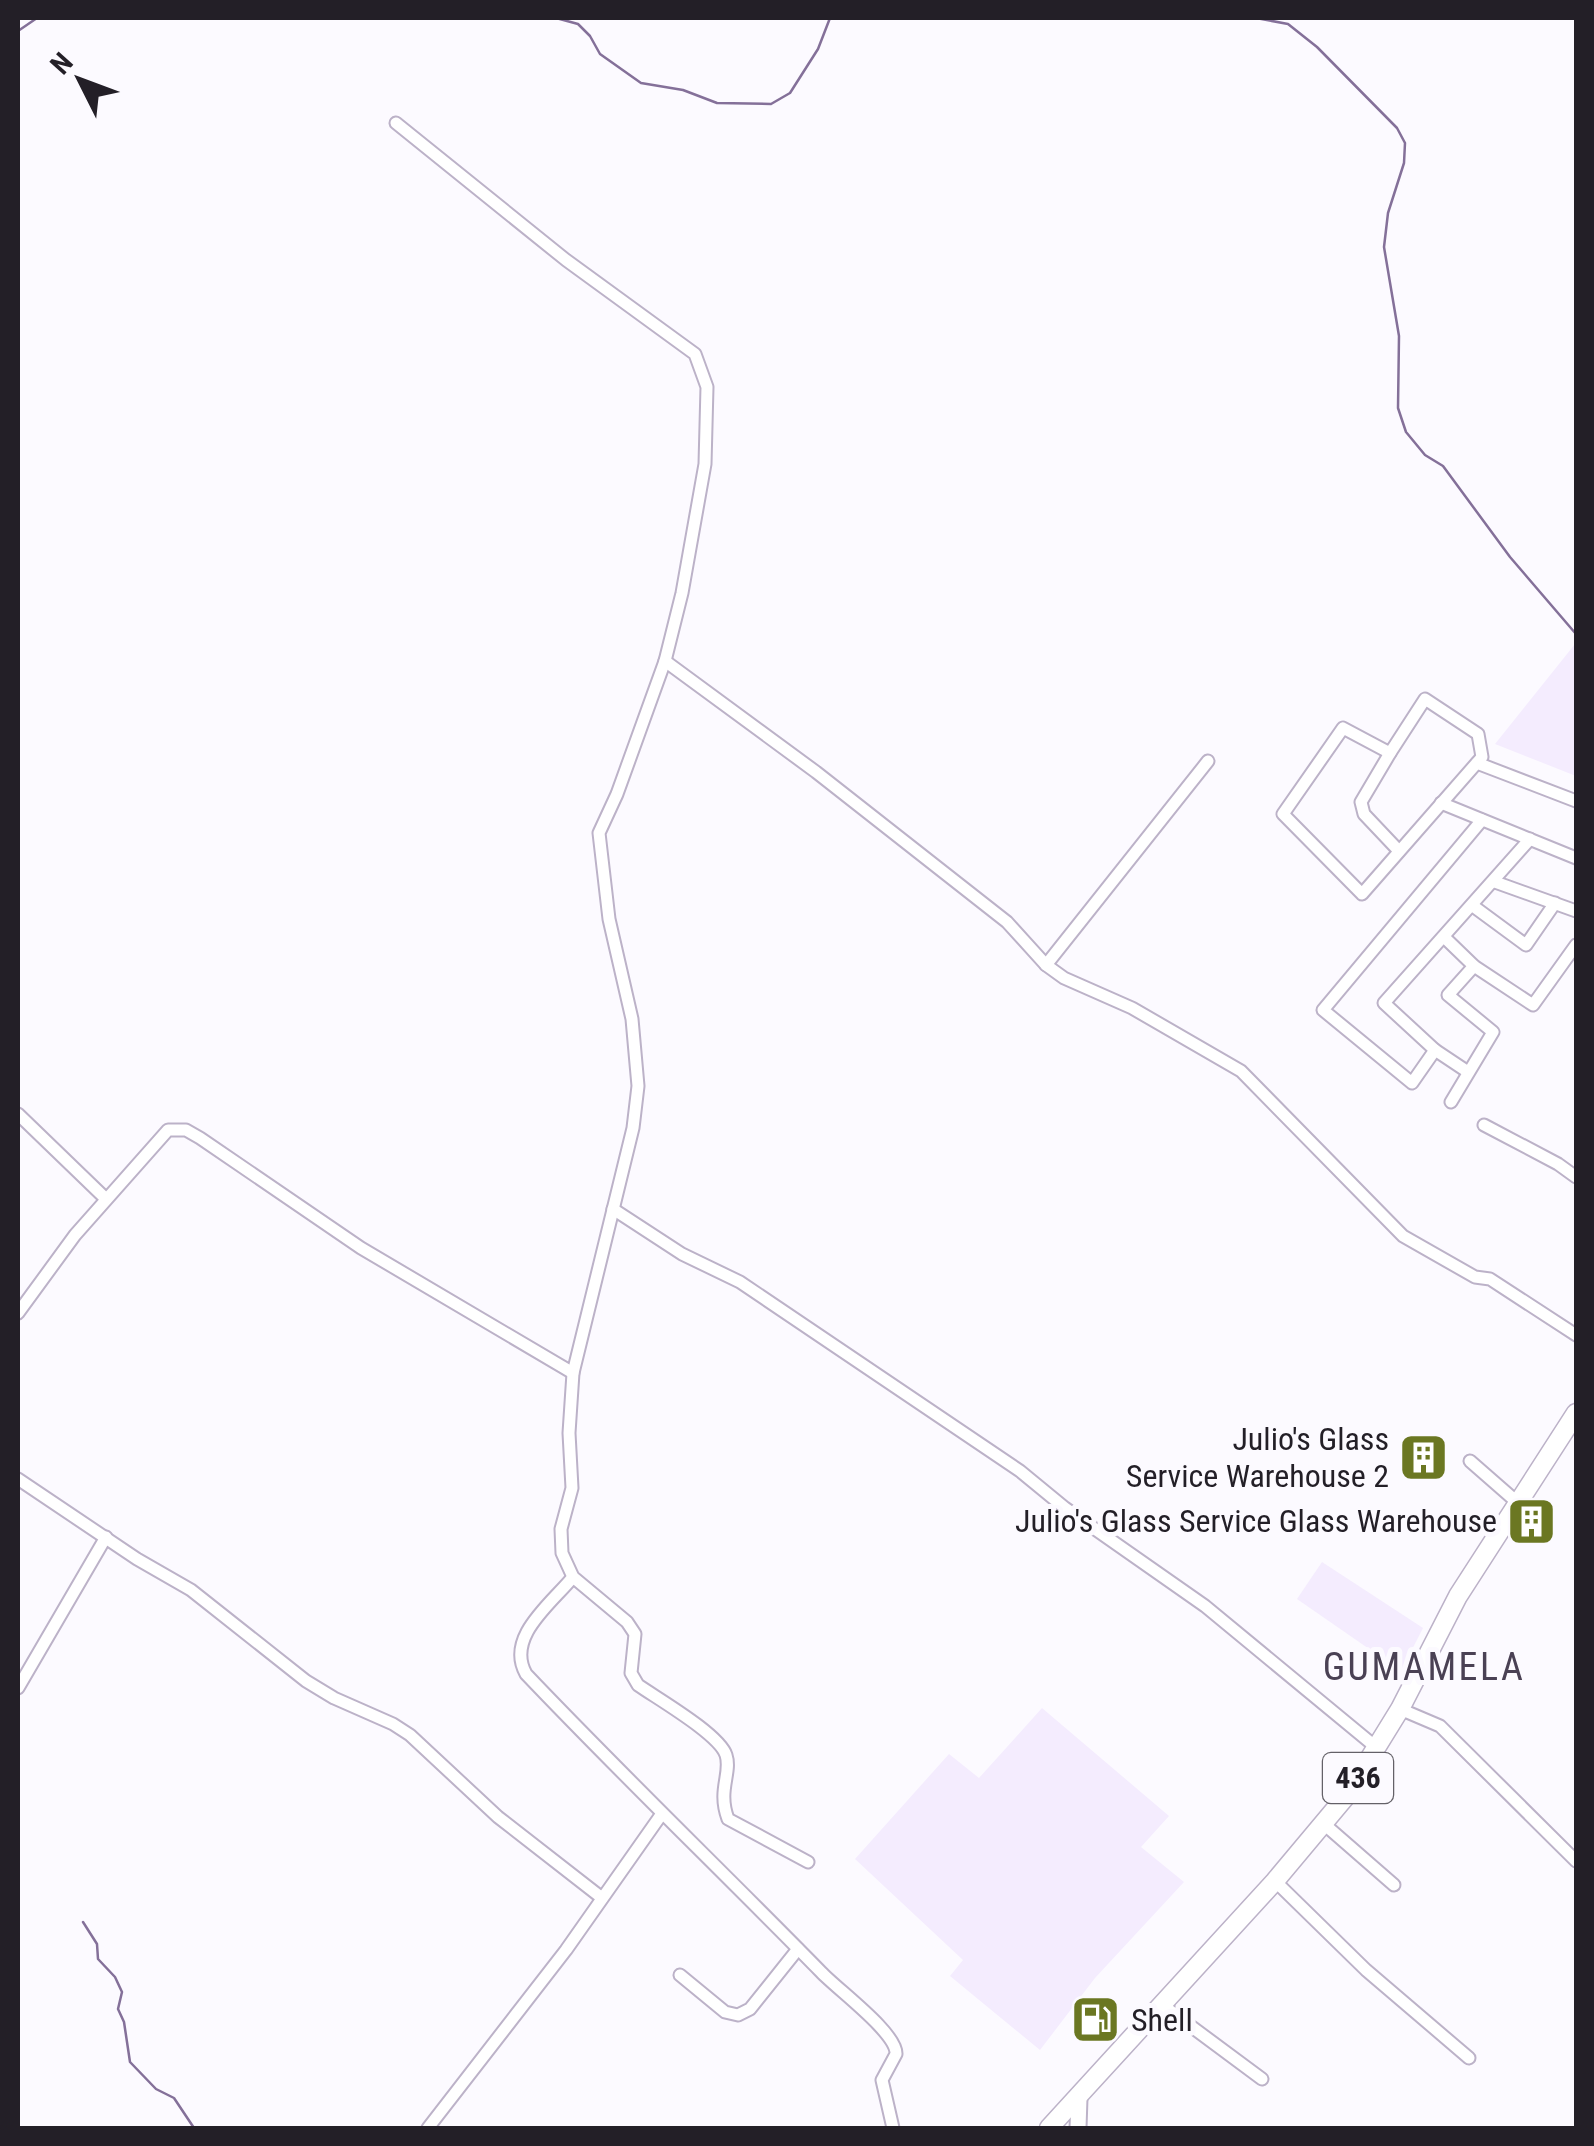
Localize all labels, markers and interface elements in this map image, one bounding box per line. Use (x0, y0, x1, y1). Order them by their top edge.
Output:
north arrow (30, 30, 130, 130)
text: N (44, 46, 80, 81)
place label: Julio's Glass Service Warehouse 2 (1126, 1420, 1389, 1495)
building icon: Julio's Glass Service Warehouse 2 (1398, 1431, 1450, 1483)
building icon: Julio's Glass Service Glass Warehouse (1506, 1495, 1558, 1547)
place label: Julio's Glass Service Glass Warehouse (1015, 1502, 1497, 1540)
district label: GUMAMELA (1323, 1645, 1525, 1689)
road number: 436 (1323, 1753, 1393, 1803)
fuel station icon: Shell (1070, 1994, 1122, 2046)
place label: Shell (1131, 2001, 1193, 2039)

